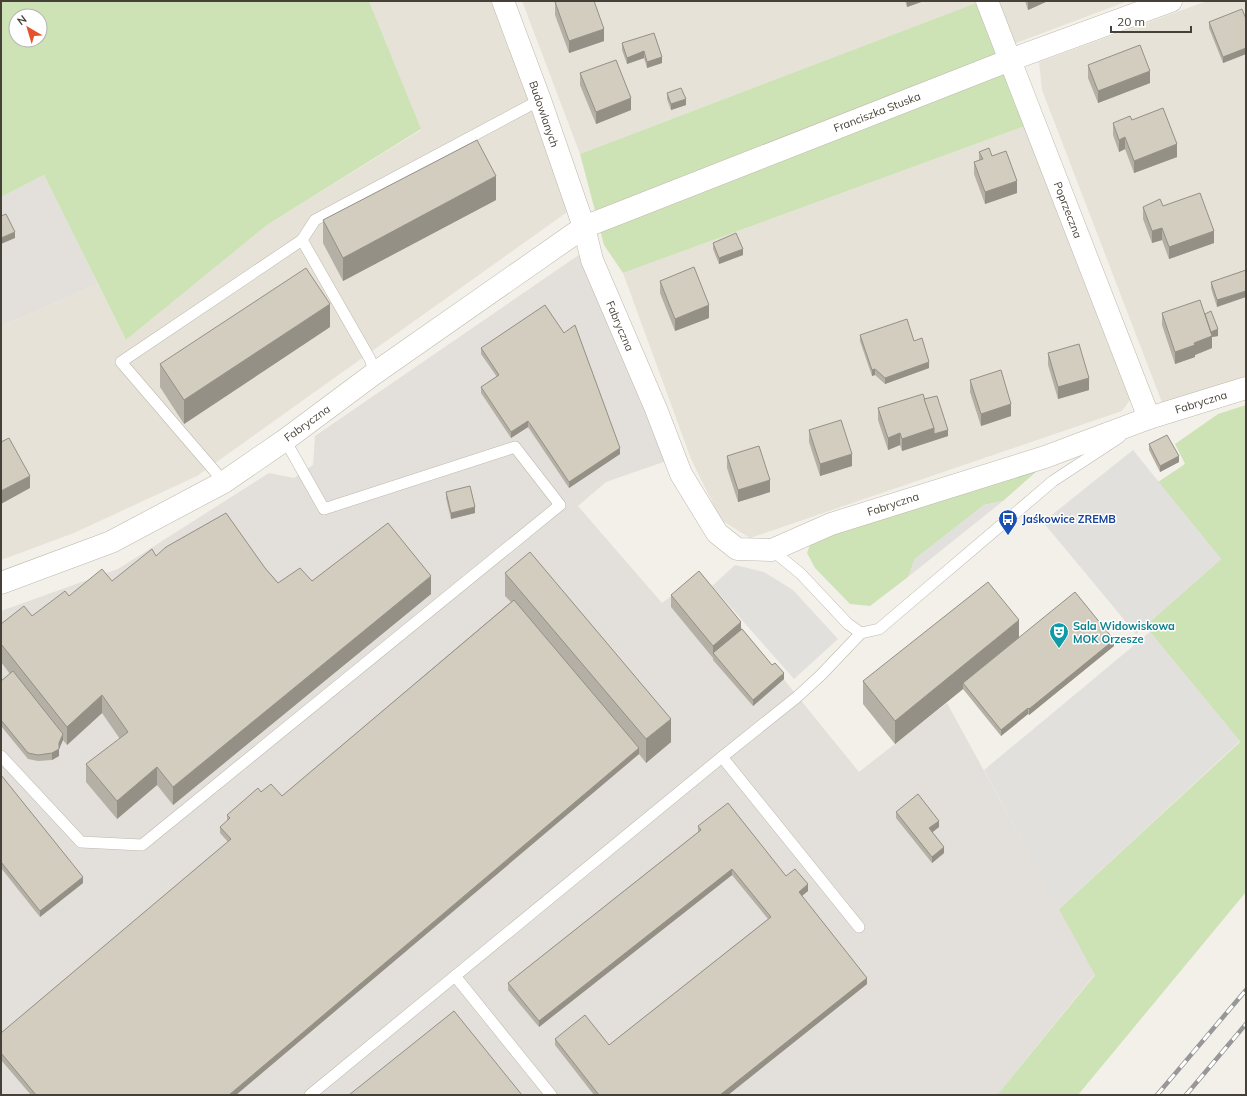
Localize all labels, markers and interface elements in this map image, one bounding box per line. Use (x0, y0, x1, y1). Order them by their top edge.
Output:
north arrow (8, 8, 48, 48)
scale bar (1111, 8, 1191, 34)
text: N (14, 12, 29, 28)
text: 20 m (1117, 14, 1145, 29)
street label: Budowlanych (526, 79, 562, 149)
street label: Franciszka Stuska (832, 89, 922, 135)
street label: Poprzeczna (1051, 180, 1085, 240)
street label: Fabryczna (603, 299, 637, 353)
street label: Fabryczna (1173, 387, 1229, 417)
street label: Fabryczna (281, 402, 333, 444)
street label: Fabryczna (865, 489, 921, 519)
bus stop icon: Jaśkowice ZREMB (997, 508, 1019, 536)
place label: Jaśkowice ZREMB (1022, 512, 1116, 526)
place label: Sala Widowiskowa MOK Orzesze (1073, 619, 1175, 646)
theatre icon: Sala Widowiskowa MOK Orzesze (1048, 621, 1070, 649)

